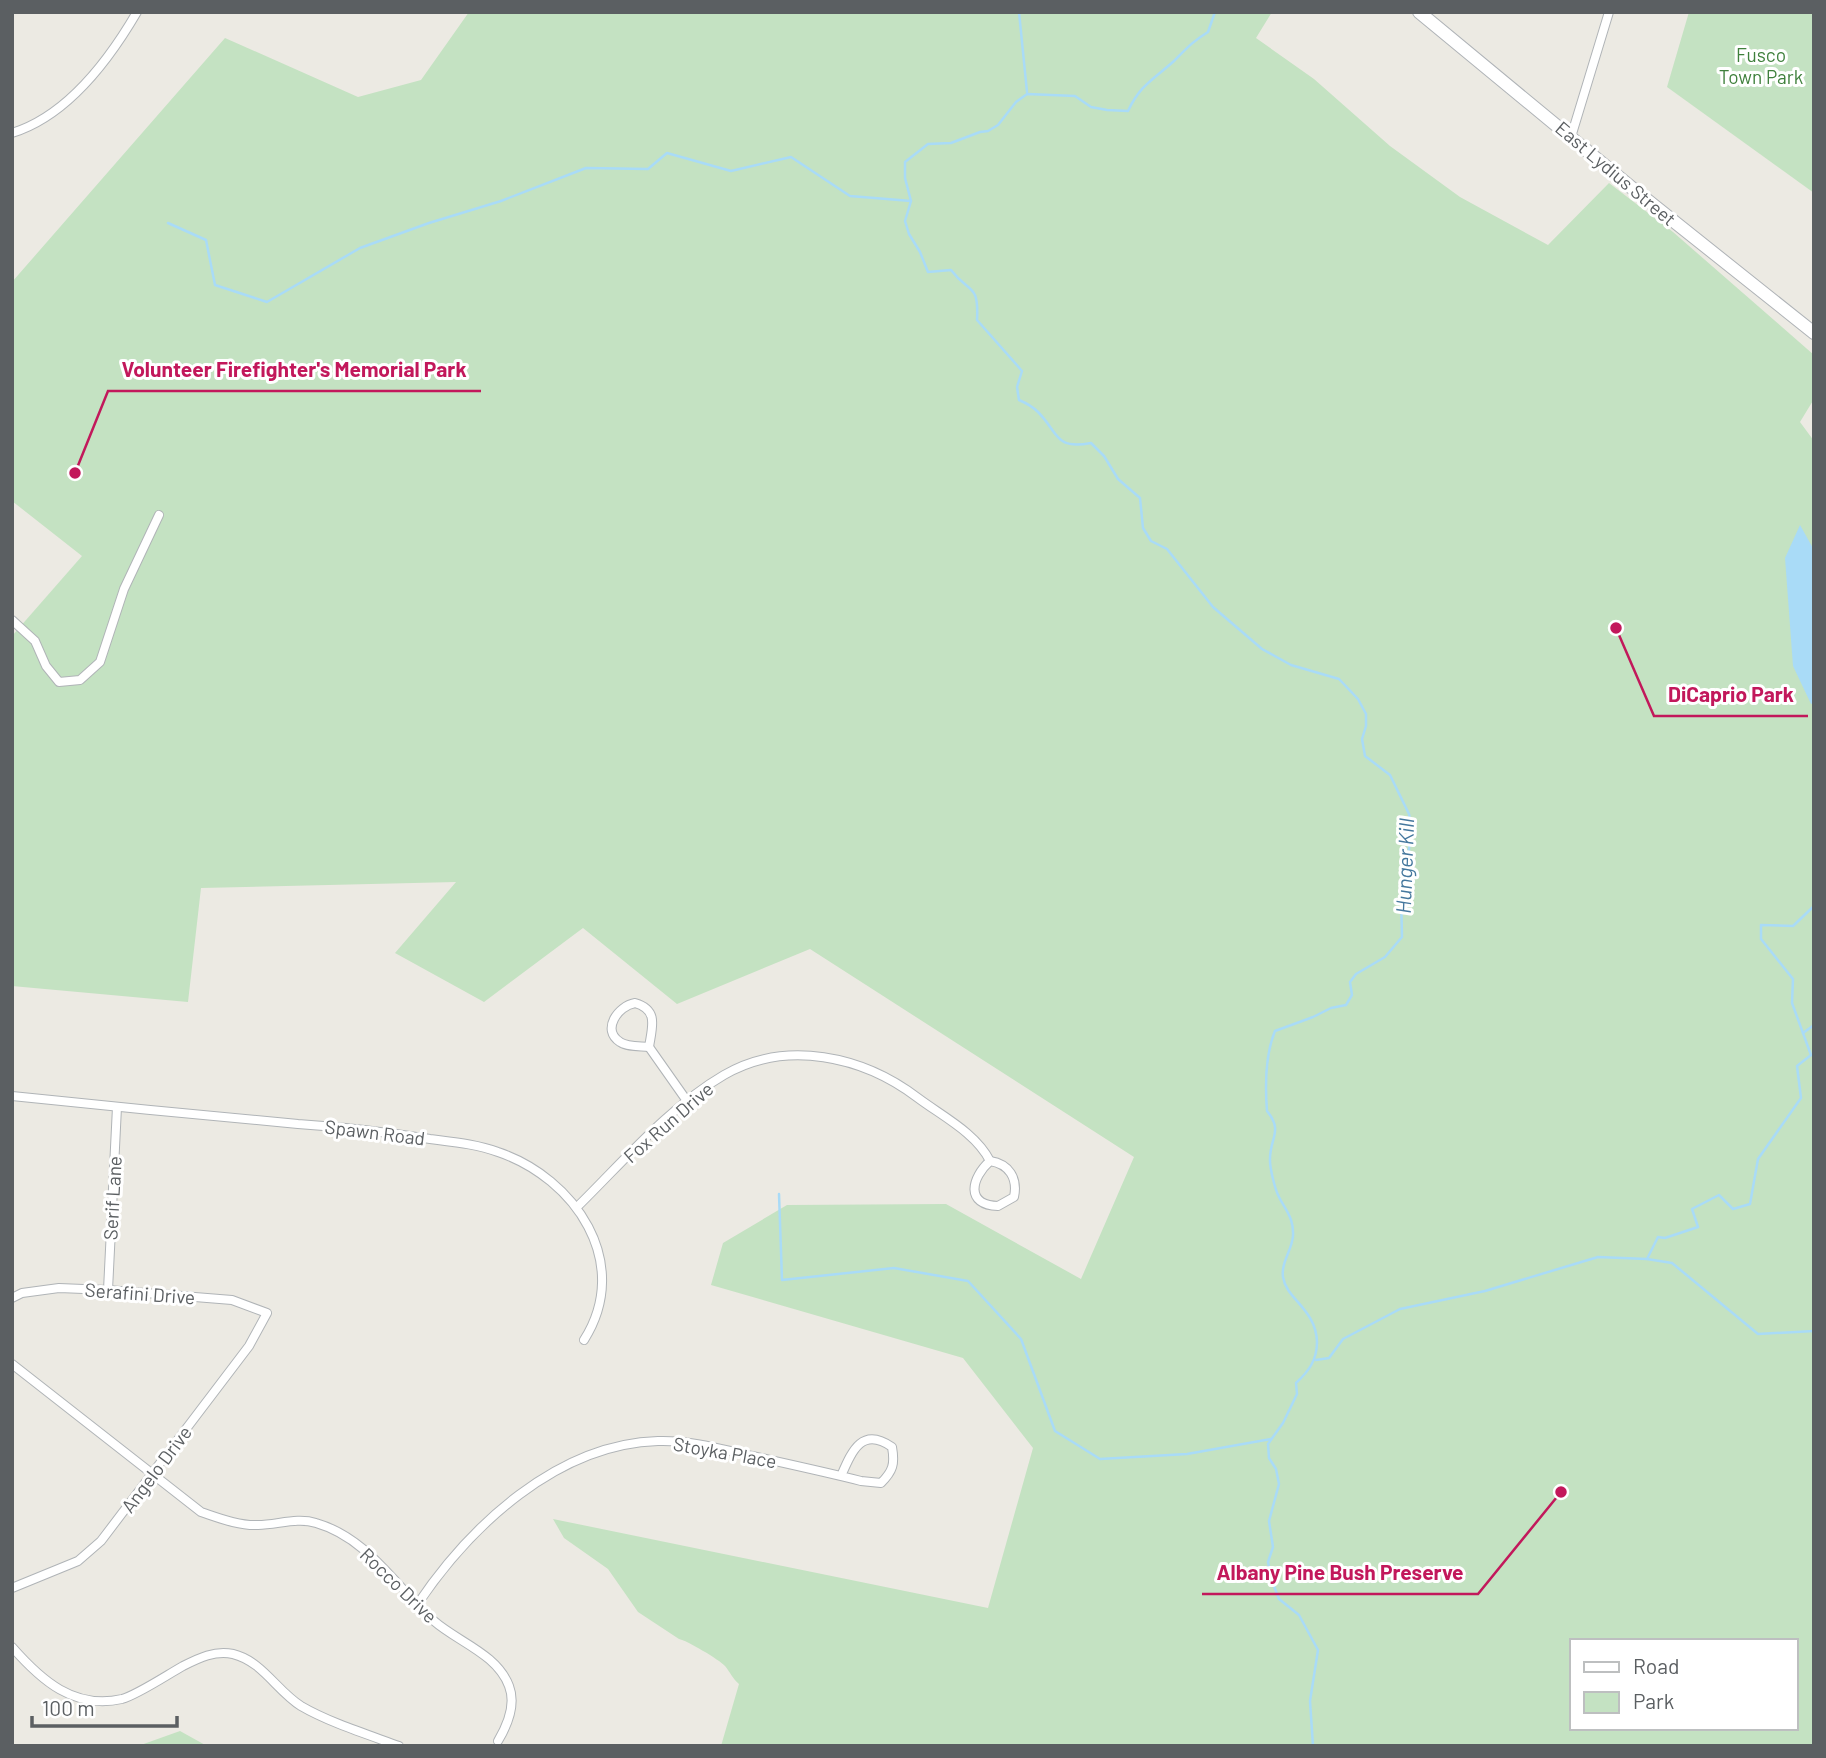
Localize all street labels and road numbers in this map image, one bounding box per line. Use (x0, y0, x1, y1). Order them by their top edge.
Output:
street label: East Lydius Street (1551, 116, 1681, 230)
street label: Fox Run Drive (618, 1077, 718, 1167)
street label: Spawn Road (324, 1114, 426, 1150)
street label: Serif Lane (98, 1155, 126, 1241)
street label: Serafini Drive (84, 1278, 196, 1308)
street label: Angelo Drive (116, 1421, 196, 1517)
street label: Stoyka Place (671, 1432, 779, 1472)
street label: Rocco Drive (356, 1543, 442, 1627)

